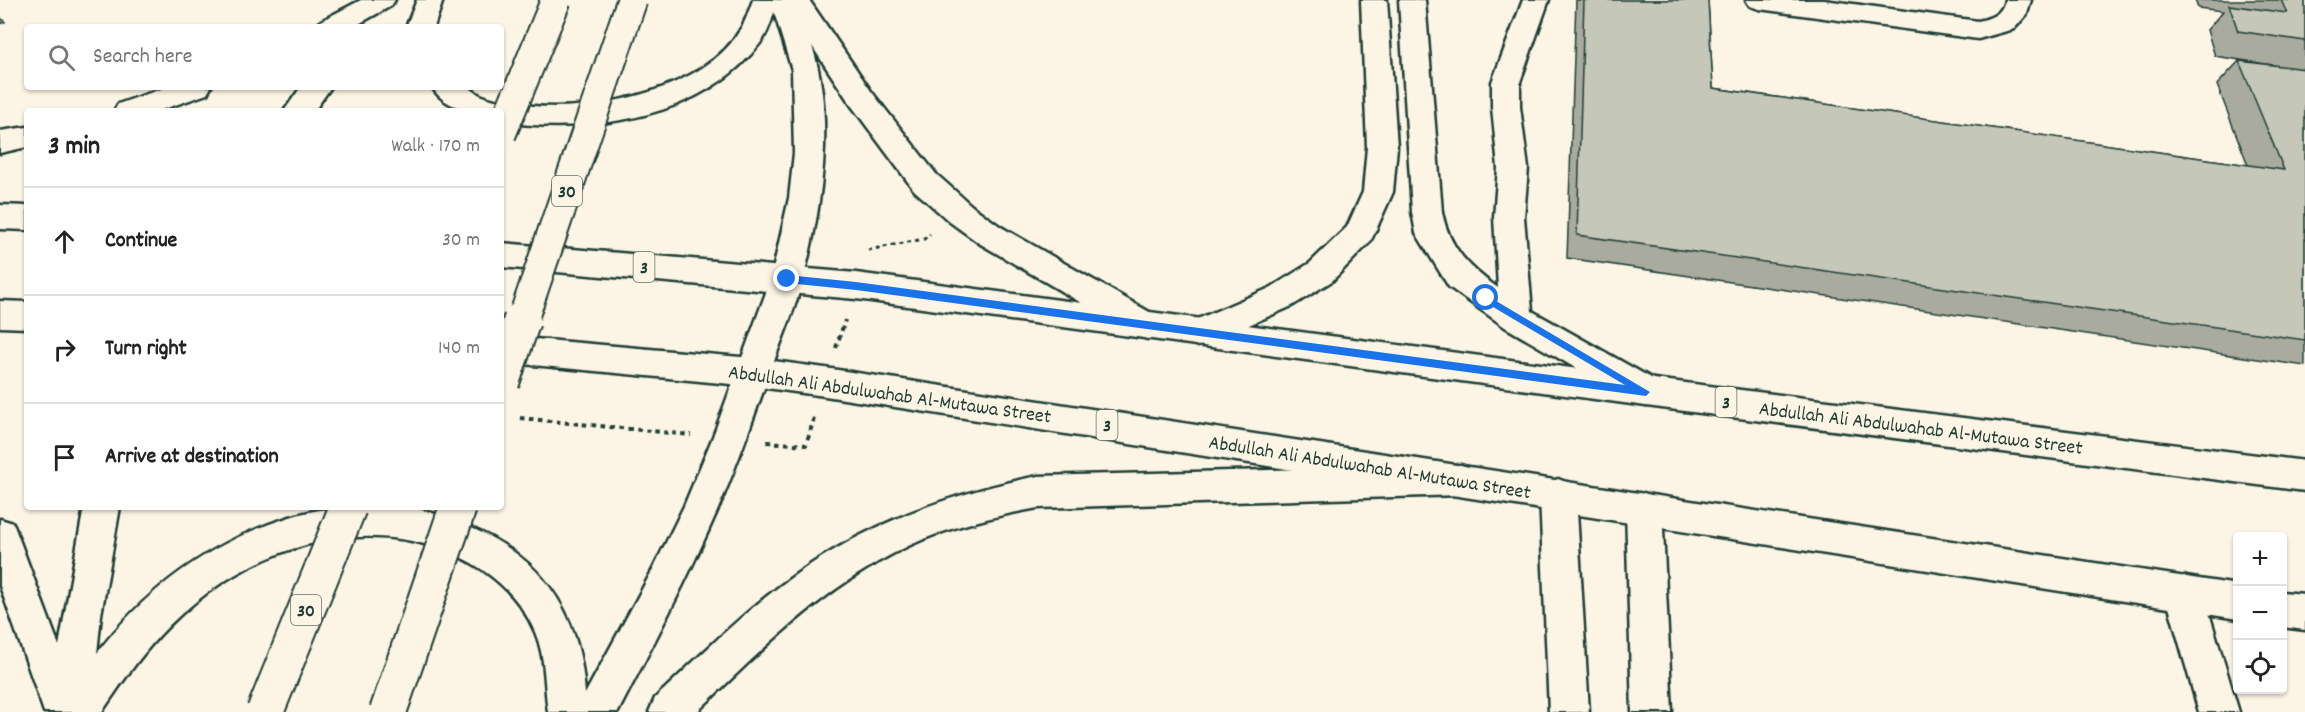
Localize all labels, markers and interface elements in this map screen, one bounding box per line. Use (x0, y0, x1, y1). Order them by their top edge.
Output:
search box (24, 24, 504, 90)
icon: search (45, 41, 78, 74)
text: Search here (93, 42, 192, 73)
text: 3 min (48, 129, 100, 166)
text: Walk · 170 m (391, 133, 480, 161)
road number: 30 (552, 176, 582, 206)
icon: ahead (48, 225, 81, 258)
text: Continue (105, 226, 177, 257)
text: 30 m (442, 227, 480, 255)
road number: 3 (634, 252, 654, 282)
route end (773, 265, 799, 291)
route start (1472, 284, 1498, 310)
icon: right (48, 333, 81, 366)
text: Turn right (105, 334, 187, 365)
text: 140 m (438, 335, 480, 363)
street label: Abdullah Ali Abdulwahab Al-Mutawa Street (726, 359, 1053, 432)
road number: 3 (1716, 387, 1736, 417)
street label: Abdullah Ali Abdulwahab Al-Mutawa Street (1757, 396, 2084, 464)
road number: 3 (1096, 410, 1118, 440)
street label: Abdullah Ali Abdulwahab Al-Mutawa Street (1207, 430, 1533, 508)
icon: arrive (48, 441, 81, 474)
text: Arrive at destination (105, 442, 279, 473)
map controls (2233, 532, 2287, 694)
button: + (2233, 532, 2287, 586)
button: − (2233, 586, 2287, 640)
road number: 30 (291, 595, 321, 625)
button: locate (2233, 640, 2287, 694)

